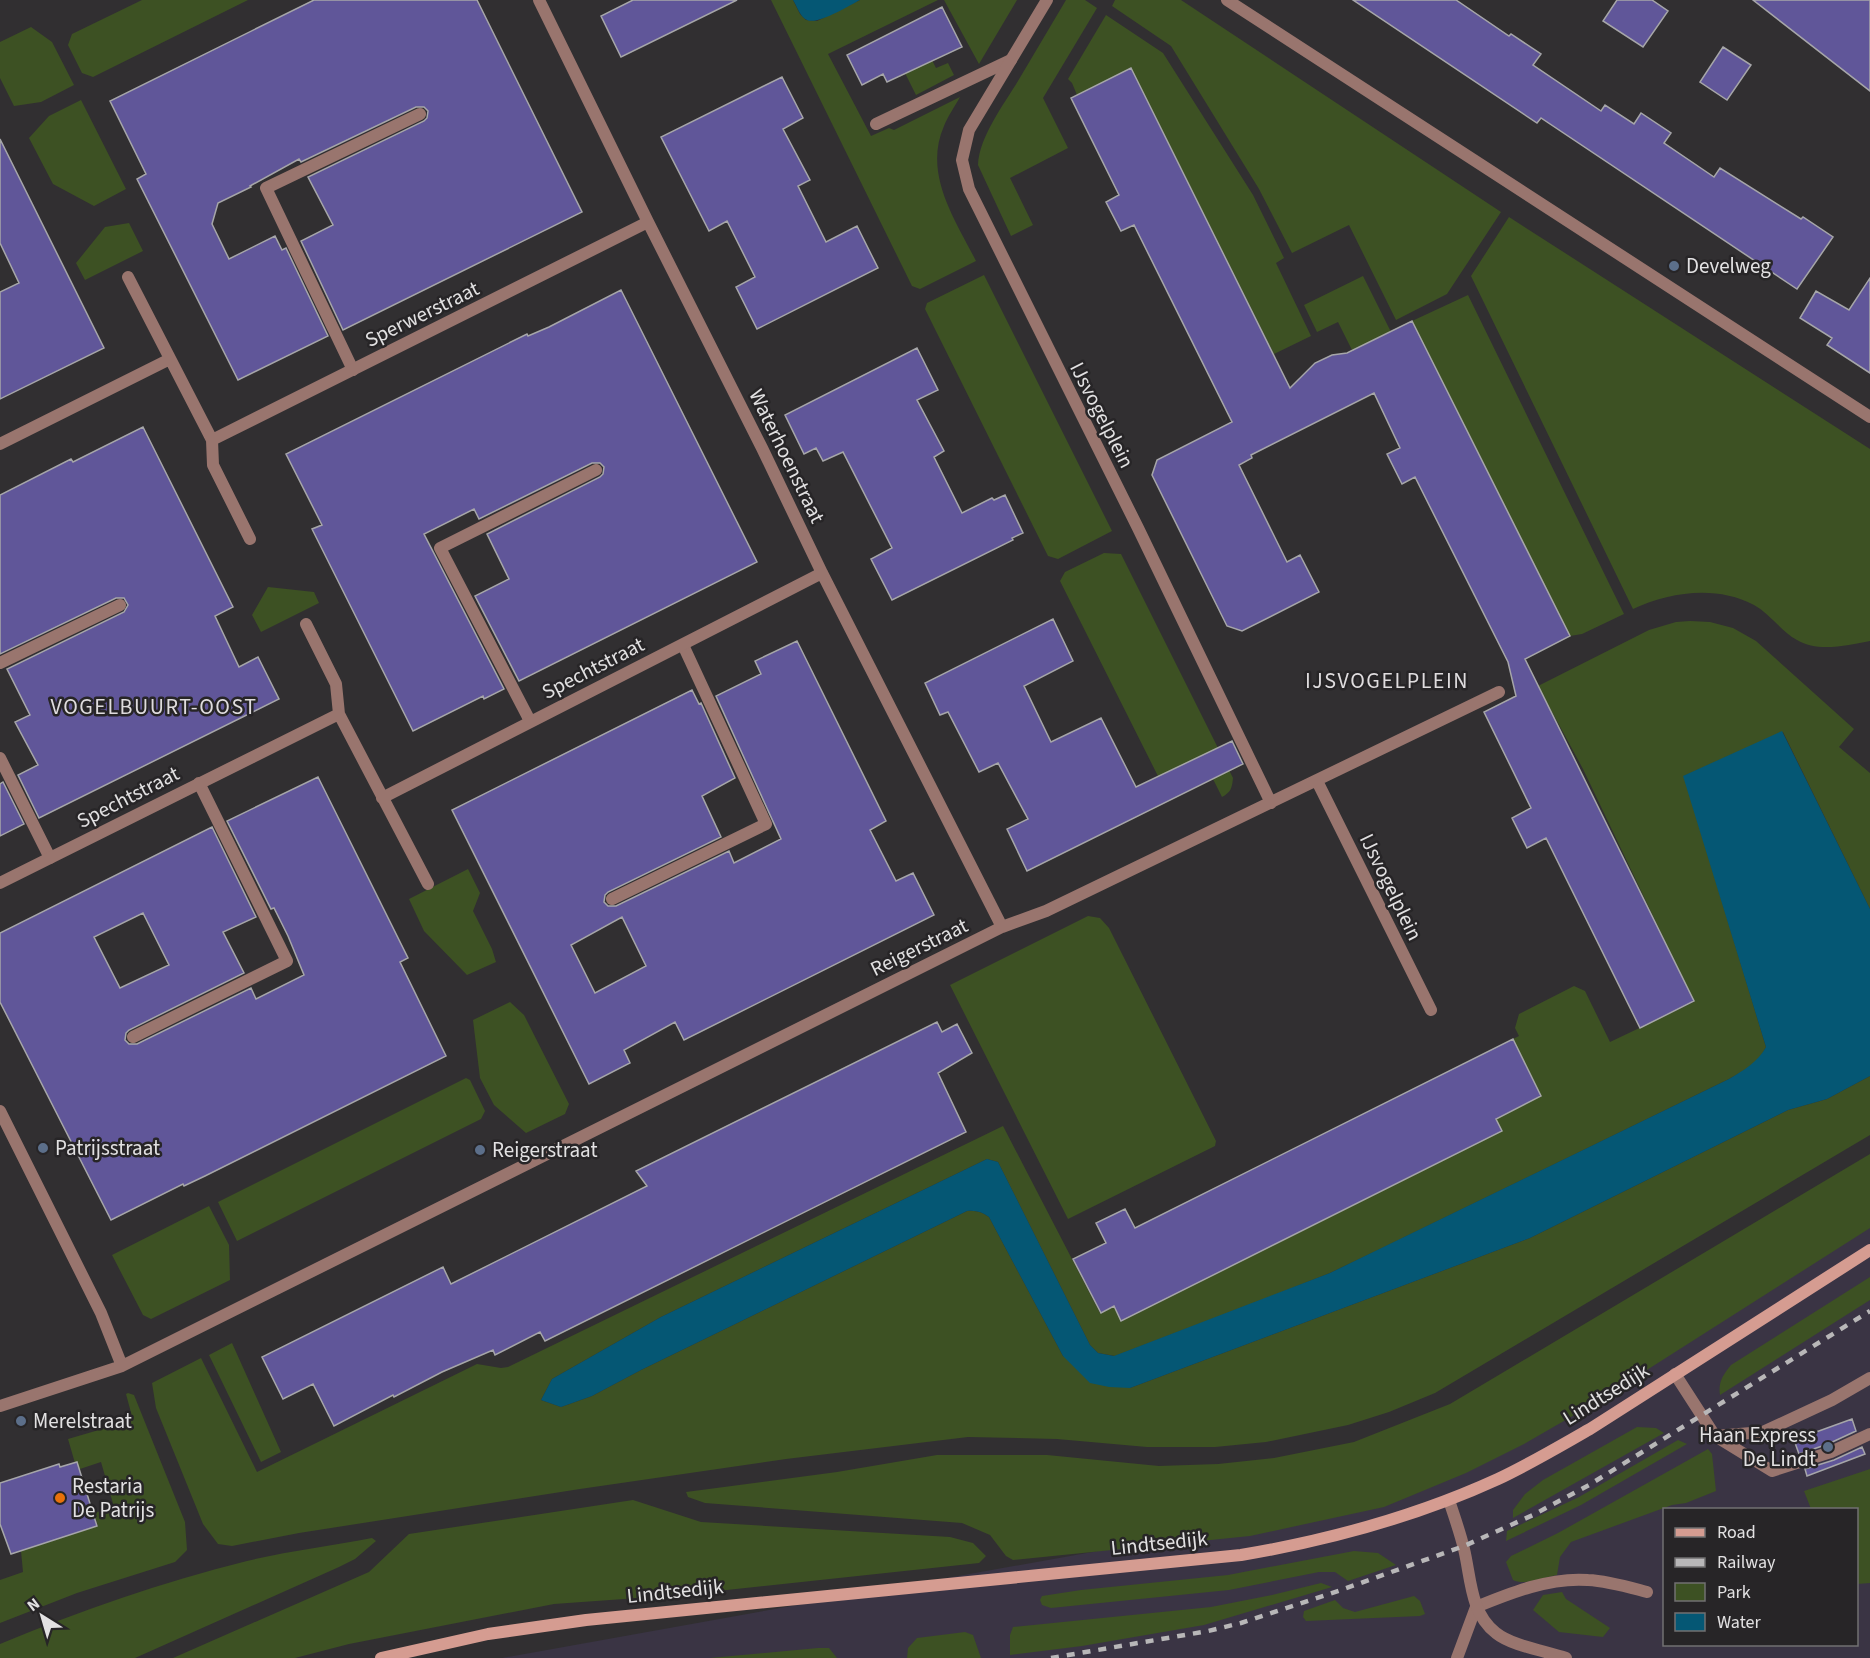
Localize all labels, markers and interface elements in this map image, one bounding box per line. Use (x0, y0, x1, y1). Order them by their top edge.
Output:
place label: Develweg (1686, 251, 1771, 281)
marker: Develweg (1667, 259, 1681, 273)
street label: Sperwerstraat (360, 273, 484, 355)
street label: IJsvogelplein (1062, 357, 1142, 473)
street label: Waterhoenstraat (742, 384, 832, 528)
street label: Spechtstraat (537, 629, 649, 707)
district label: IJSVOGELPLEIN (1305, 665, 1469, 697)
district label: VOGELBUURT-OOST (51, 691, 257, 723)
street label: Spechtstraat (72, 758, 184, 836)
street label: IJsvogelplein (1352, 828, 1430, 946)
street label: Reigerstraat (865, 910, 973, 984)
place label: Patrijsstraat (55, 1133, 160, 1163)
place label: Reigerstraat (492, 1135, 598, 1165)
marker: Patrijsstraat (36, 1141, 50, 1155)
marker: Reigerstraat (473, 1143, 487, 1157)
street label: Lindtsedijk (1557, 1355, 1656, 1432)
place label: Merelstraat (33, 1406, 132, 1436)
marker: Merelstraat (14, 1414, 28, 1428)
place label: Haan Express De Lindt (1699, 1420, 1816, 1474)
marker: Haan Express De Lindt (1821, 1440, 1835, 1454)
place label: Restaria De Patrijs (72, 1471, 155, 1525)
marker: Restaria De Patrijs (53, 1491, 67, 1505)
legend (1663, 1508, 1858, 1646)
text: Road (1717, 1520, 1756, 1545)
street label: Lindtsedijk (1109, 1523, 1209, 1563)
text: Railway (1717, 1550, 1776, 1575)
street label: Lindtsedijk (625, 1571, 725, 1611)
text: Park (1717, 1580, 1751, 1605)
north arrow (12, 1586, 72, 1646)
text: N (23, 1593, 44, 1617)
text: Water (1717, 1610, 1761, 1635)

